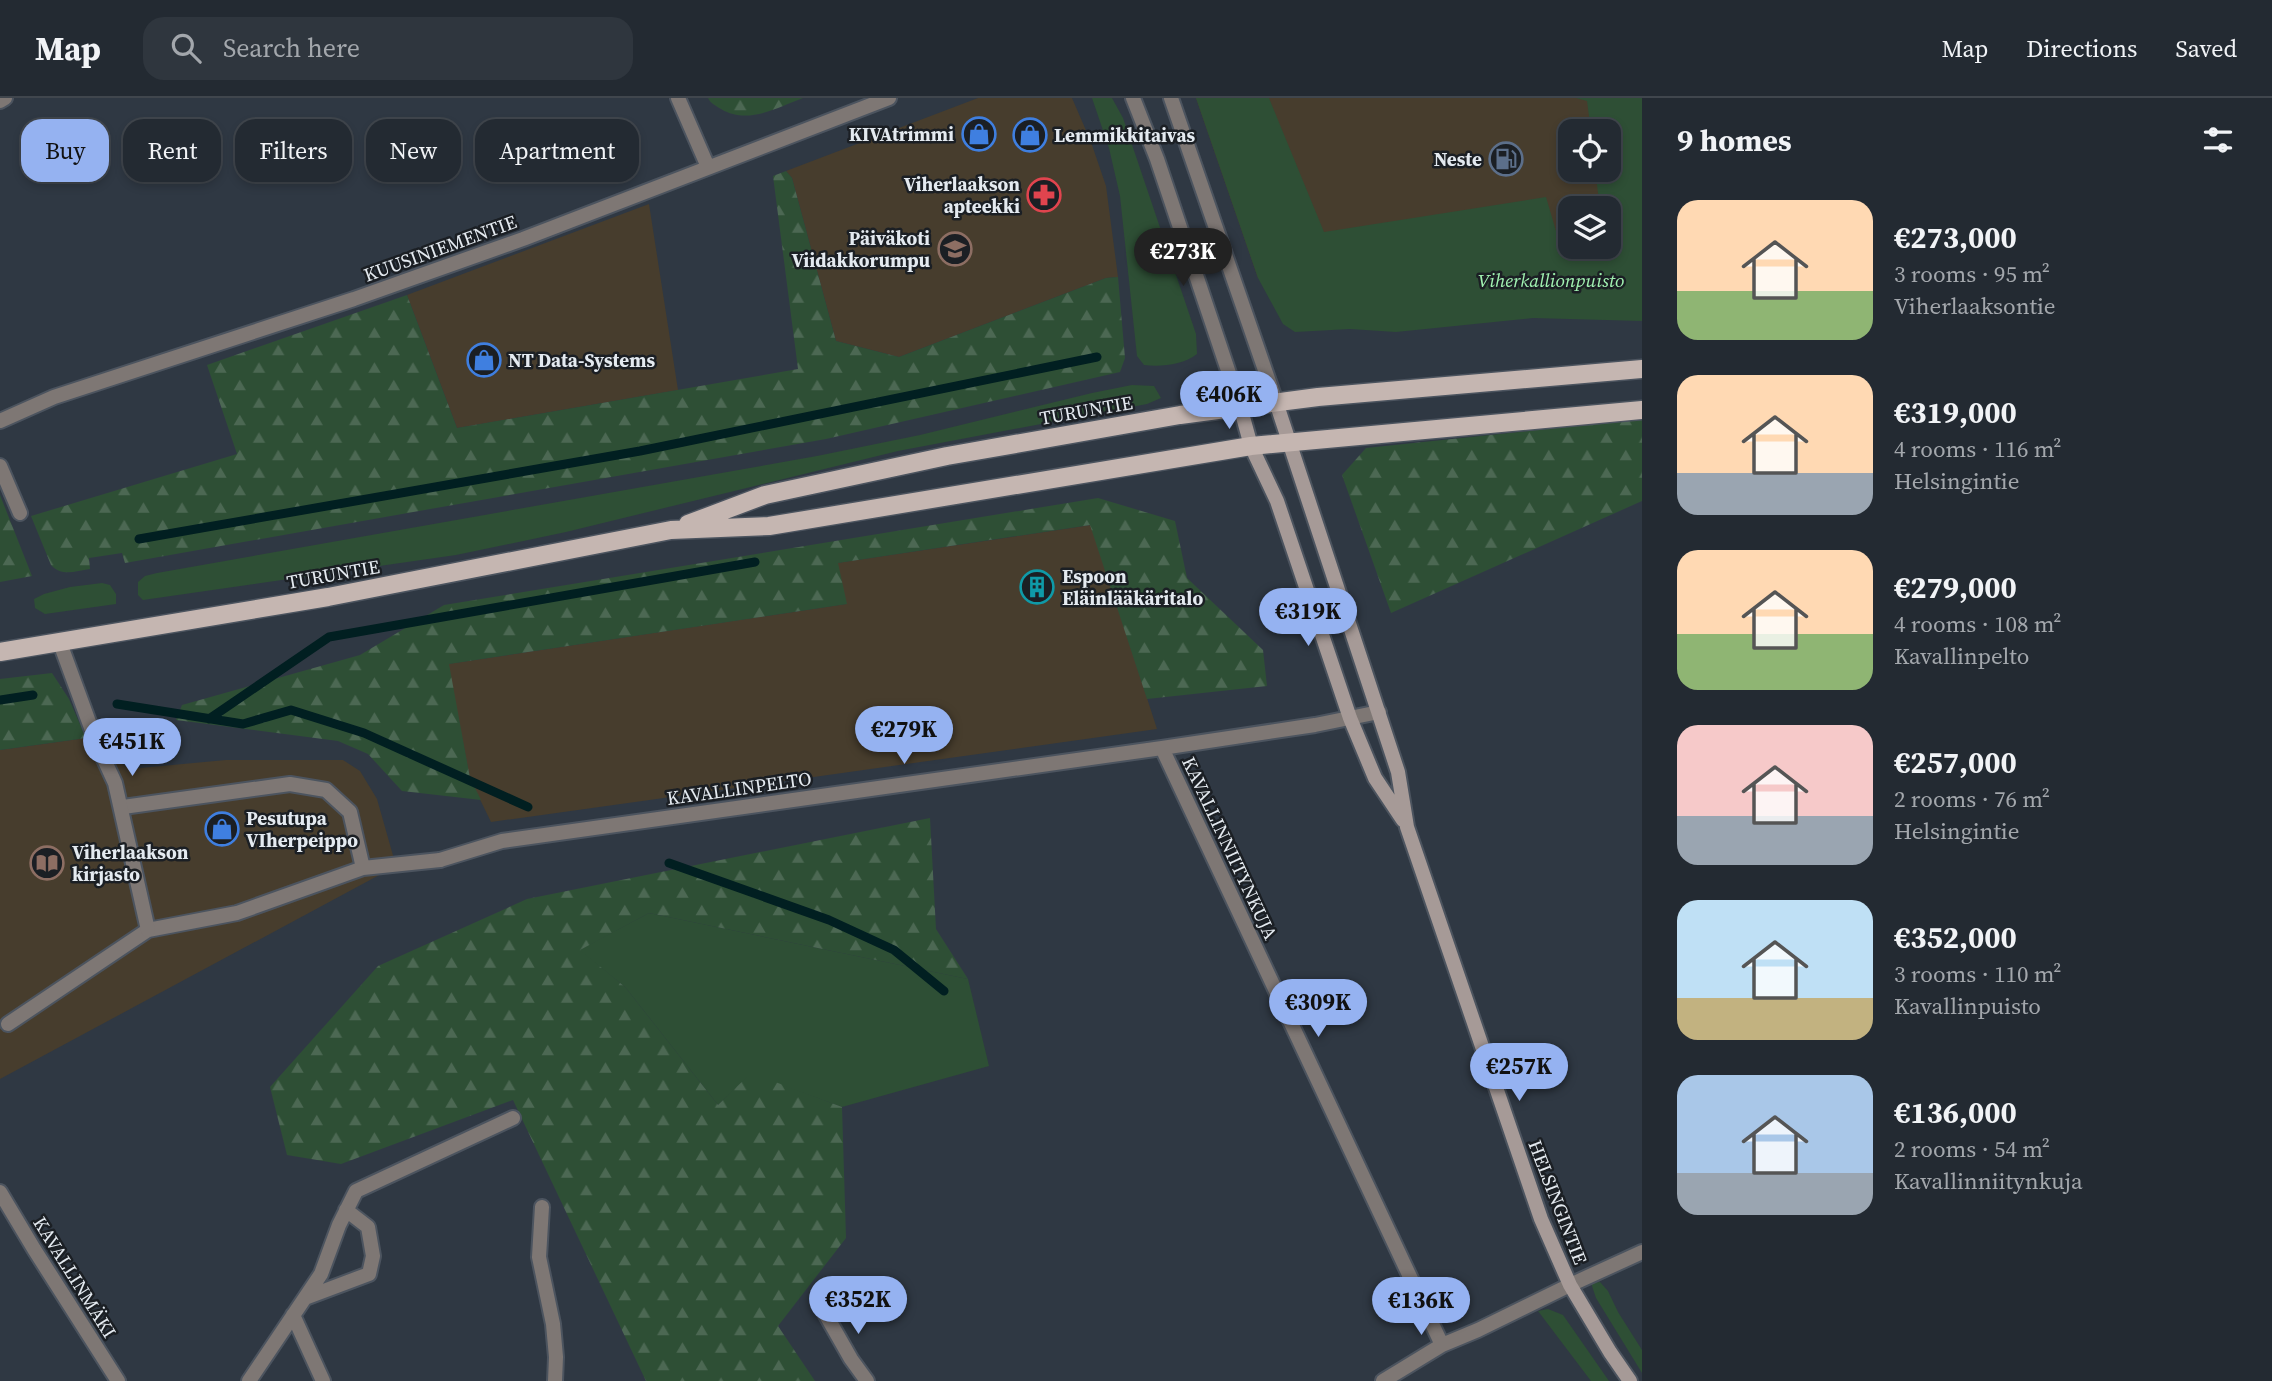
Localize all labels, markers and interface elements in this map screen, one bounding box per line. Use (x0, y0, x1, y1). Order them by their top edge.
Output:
search box (143, 17, 633, 80)
text: Map (35, 26, 101, 71)
icon: search (167, 29, 205, 67)
text: Search here (223, 30, 360, 66)
text: Map (1941, 32, 1988, 65)
text: Directions (2026, 32, 2137, 65)
text: Saved (2175, 32, 2237, 65)
shop icon: KIVAtrimmi (960, 115, 998, 153)
shop icon: Lemmikkitaivas (1011, 116, 1049, 154)
chip: Buy (21, 119, 109, 182)
chip: Rent (123, 119, 221, 182)
chip: Filters (235, 119, 352, 182)
chip: New (366, 119, 461, 182)
chip: Apartment (475, 119, 639, 182)
map controls (1558, 119, 1621, 259)
button: locate (1558, 119, 1621, 182)
text: 9 homes (1677, 120, 1792, 161)
place label: KIVAtrimmi (849, 121, 954, 147)
icon: filters (2199, 121, 2237, 159)
place label: Lemmikkitaivas (1054, 122, 1195, 148)
fuel station icon: Neste (1487, 140, 1525, 178)
place label: Neste (1434, 146, 1482, 172)
place label: Viherlaakson apteekki (904, 171, 1020, 219)
pharmacy icon: Viherlaakson apteekki (1025, 176, 1063, 214)
button: layers (1558, 196, 1621, 259)
street label: KUUSINIEMENTIE (360, 208, 520, 288)
text: €273,000 (1894, 217, 2017, 258)
place label: Päiväkoti Viidakkorumpu (791, 225, 930, 273)
pin: €273K (1134, 228, 1232, 288)
icon: home (1733, 228, 1817, 312)
school or university icon: Päiväkoti Viidakkorumpu (936, 230, 974, 268)
text: €273K (1150, 235, 1216, 267)
text: 3 rooms · 95 m² (1894, 258, 2050, 290)
park label: Viherkallionpuisto (1478, 267, 1624, 293)
text: Viherlaaksontie (1894, 290, 2056, 322)
shop icon: NT Data-Systems (465, 341, 503, 379)
place label: NT Data-Systems (508, 347, 655, 373)
pin: €406K (1180, 372, 1278, 431)
text: €406K (1196, 378, 1262, 410)
street label: TURUNTIE (1037, 389, 1135, 431)
text: €319,000 (1894, 392, 2017, 433)
icon: home (1733, 403, 1817, 487)
text: 4 rooms · 116 m² (1894, 433, 2061, 465)
text: Helsingintie (1894, 465, 2019, 497)
street label: TURUNTIE (284, 553, 382, 595)
place label: Espoon Eläinlääkäritalo (1062, 563, 1203, 611)
text: €279,000 (1894, 567, 2017, 608)
building icon: Espoon Eläinlääkäritalo (1018, 568, 1056, 606)
icon: home (1733, 578, 1817, 662)
pin: €319K (1259, 588, 1357, 648)
text: €319K (1275, 595, 1341, 627)
text: 4 rooms · 108 m² (1894, 608, 2061, 640)
text: Kavallinpelto (1894, 640, 2029, 672)
pin: €279K (855, 706, 953, 766)
text: €279K (871, 713, 937, 745)
pin: €451K (83, 718, 181, 778)
text: €451K (99, 725, 165, 757)
text: €257,000 (1894, 742, 2017, 783)
street label: KAVALLINNIITYNKUJA (1176, 752, 1284, 944)
icon: home (1733, 753, 1817, 837)
street label: KAVALLINPELTO (665, 765, 813, 811)
text: 2 rooms · 76 m² (1894, 783, 2050, 815)
place label: Pesutupa VIherpeippo (246, 805, 358, 853)
shop icon: Pesutupa VIherpeippo (203, 810, 241, 848)
text: Helsingintie (1894, 815, 2019, 847)
place label: Viherlaakson kirjasto (72, 839, 189, 887)
library icon: Viherlaakson kirjasto (28, 844, 66, 882)
text: €352,000 (1894, 917, 2017, 958)
icon: home (1733, 928, 1817, 1012)
text: 3 rooms · 110 m² (1894, 958, 2061, 990)
pin: €309K (1269, 979, 1367, 1039)
text: €309K (1285, 986, 1351, 1018)
text: Kavallinpuisto (1894, 990, 2041, 1022)
pin: €257K (1470, 1044, 1568, 1103)
text: €257K (1486, 1050, 1552, 1082)
text: €136,000 (1894, 1092, 2017, 1133)
icon: home (1733, 1103, 1817, 1187)
text: 2 rooms · 54 m² (1894, 1133, 2050, 1165)
street label: HELSINGINTIE (1522, 1136, 1594, 1268)
text: Kavallinniitynkuja (1894, 1165, 2083, 1197)
street label: KAVALLINMÄKI (27, 1211, 123, 1343)
pin: €352K (809, 1276, 907, 1336)
pin: €136K (1372, 1278, 1470, 1337)
text: €352K (825, 1283, 891, 1315)
text: €136K (1388, 1284, 1454, 1316)

